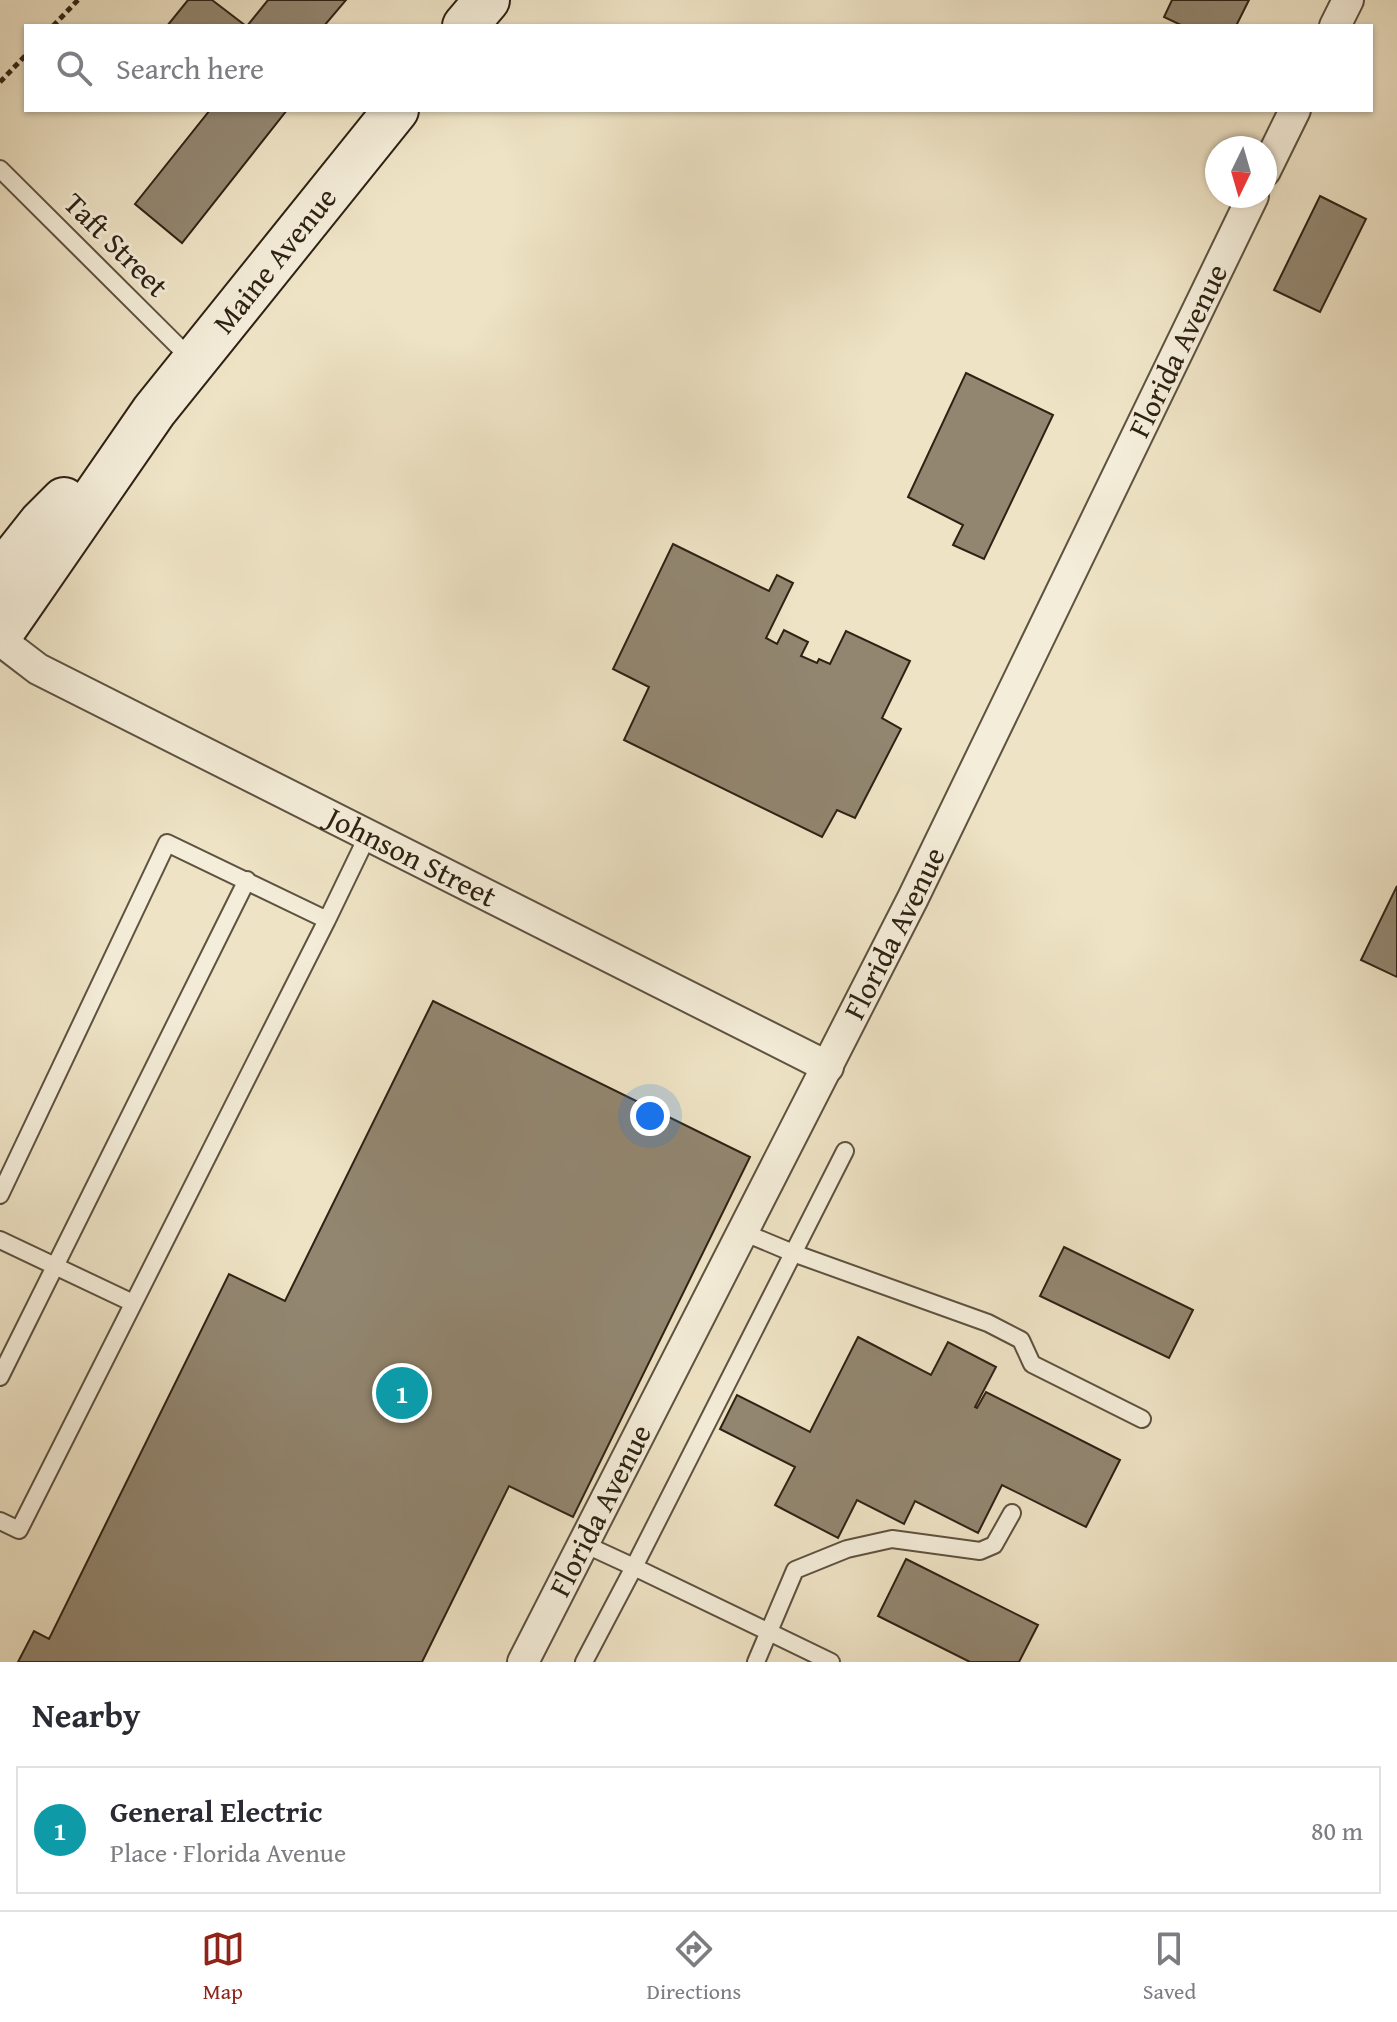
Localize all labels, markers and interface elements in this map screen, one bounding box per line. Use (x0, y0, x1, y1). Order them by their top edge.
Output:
search box (24, 24, 1373, 112)
icon: search (52, 46, 96, 90)
text: Search here (116, 46, 264, 90)
north arrow (1205, 136, 1277, 208)
street label: Maine Avenue (202, 177, 347, 343)
street label: Taft Street (54, 182, 179, 307)
street label: Florida Avenue (1116, 256, 1238, 444)
street label: Johnson Street (316, 793, 505, 918)
street label: Florida Avenue (832, 839, 956, 1027)
your location (630, 1096, 670, 1136)
pin: 1 (376, 1363, 428, 1423)
street label: Florida Avenue (537, 1416, 662, 1604)
text: Nearby (32, 1690, 141, 1739)
text: General Electric (110, 1789, 322, 1833)
text: 1 (53, 1811, 67, 1850)
text: 80 m (1311, 1811, 1363, 1850)
text: Place · Florida Avenue (110, 1833, 346, 1872)
tab: Map (201, 1927, 245, 2007)
tab: Directions (647, 1927, 741, 2007)
tab: Saved (1143, 1927, 1196, 2007)

